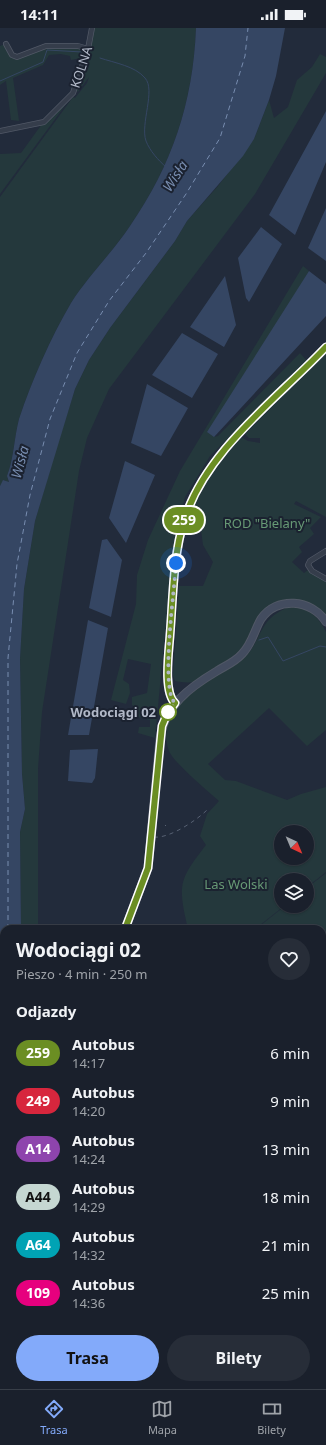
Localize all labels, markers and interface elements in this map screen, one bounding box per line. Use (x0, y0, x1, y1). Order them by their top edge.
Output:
text: 14:11 (20, 4, 59, 24)
street label: KOLNA (66, 43, 96, 90)
water label: Wisła (158, 157, 192, 195)
water label: Wisła (6, 443, 33, 480)
line badge: 259 (161, 507, 207, 533)
text: 259 (172, 510, 196, 529)
park label: ROD "Bielany" (224, 514, 310, 532)
your location (166, 553, 186, 573)
place label: Wodociągi 02 (70, 703, 156, 721)
marker: Wodociągi 02 (159, 703, 177, 721)
north arrow (274, 825, 314, 865)
map controls (274, 825, 314, 913)
button: layers (274, 873, 314, 913)
park label: Las Wolski (204, 875, 268, 893)
text: Wodociągi 02 (16, 937, 141, 963)
button: heart (268, 938, 310, 980)
text: Pieszo · 4 min · 250 m (16, 965, 147, 983)
text: Odjazdy (16, 1001, 76, 1021)
text: Autobus (72, 1034, 135, 1054)
text: 259 (26, 1043, 50, 1062)
text: 6 min (270, 1043, 310, 1063)
text: 14:17 (72, 1054, 105, 1072)
text: Autobus (72, 1082, 135, 1102)
text: 249 (26, 1091, 50, 1110)
text: 9 min (270, 1091, 310, 1111)
text: 14:20 (72, 1102, 105, 1120)
text: Autobus (72, 1130, 135, 1150)
text: A14 (25, 1139, 51, 1158)
text: 13 min (262, 1139, 310, 1159)
text: 14:24 (72, 1150, 105, 1168)
text: Autobus (72, 1178, 135, 1198)
text: A44 (25, 1187, 51, 1206)
text: 18 min (262, 1187, 310, 1207)
text: 14:29 (72, 1198, 105, 1216)
text: Autobus (72, 1226, 135, 1246)
text: A64 (25, 1235, 51, 1254)
text: 21 min (262, 1235, 310, 1255)
text: 14:32 (72, 1246, 105, 1264)
text: Autobus (72, 1274, 135, 1294)
text: 109 (26, 1283, 50, 1302)
text: 25 min (262, 1283, 310, 1303)
text: 14:36 (72, 1294, 105, 1312)
button: Trasa (16, 1335, 159, 1381)
button: Bilety (167, 1335, 310, 1381)
tab: Trasa (40, 1398, 68, 1437)
tab: Mapa (148, 1398, 177, 1437)
tab: Bilety (257, 1398, 286, 1437)

